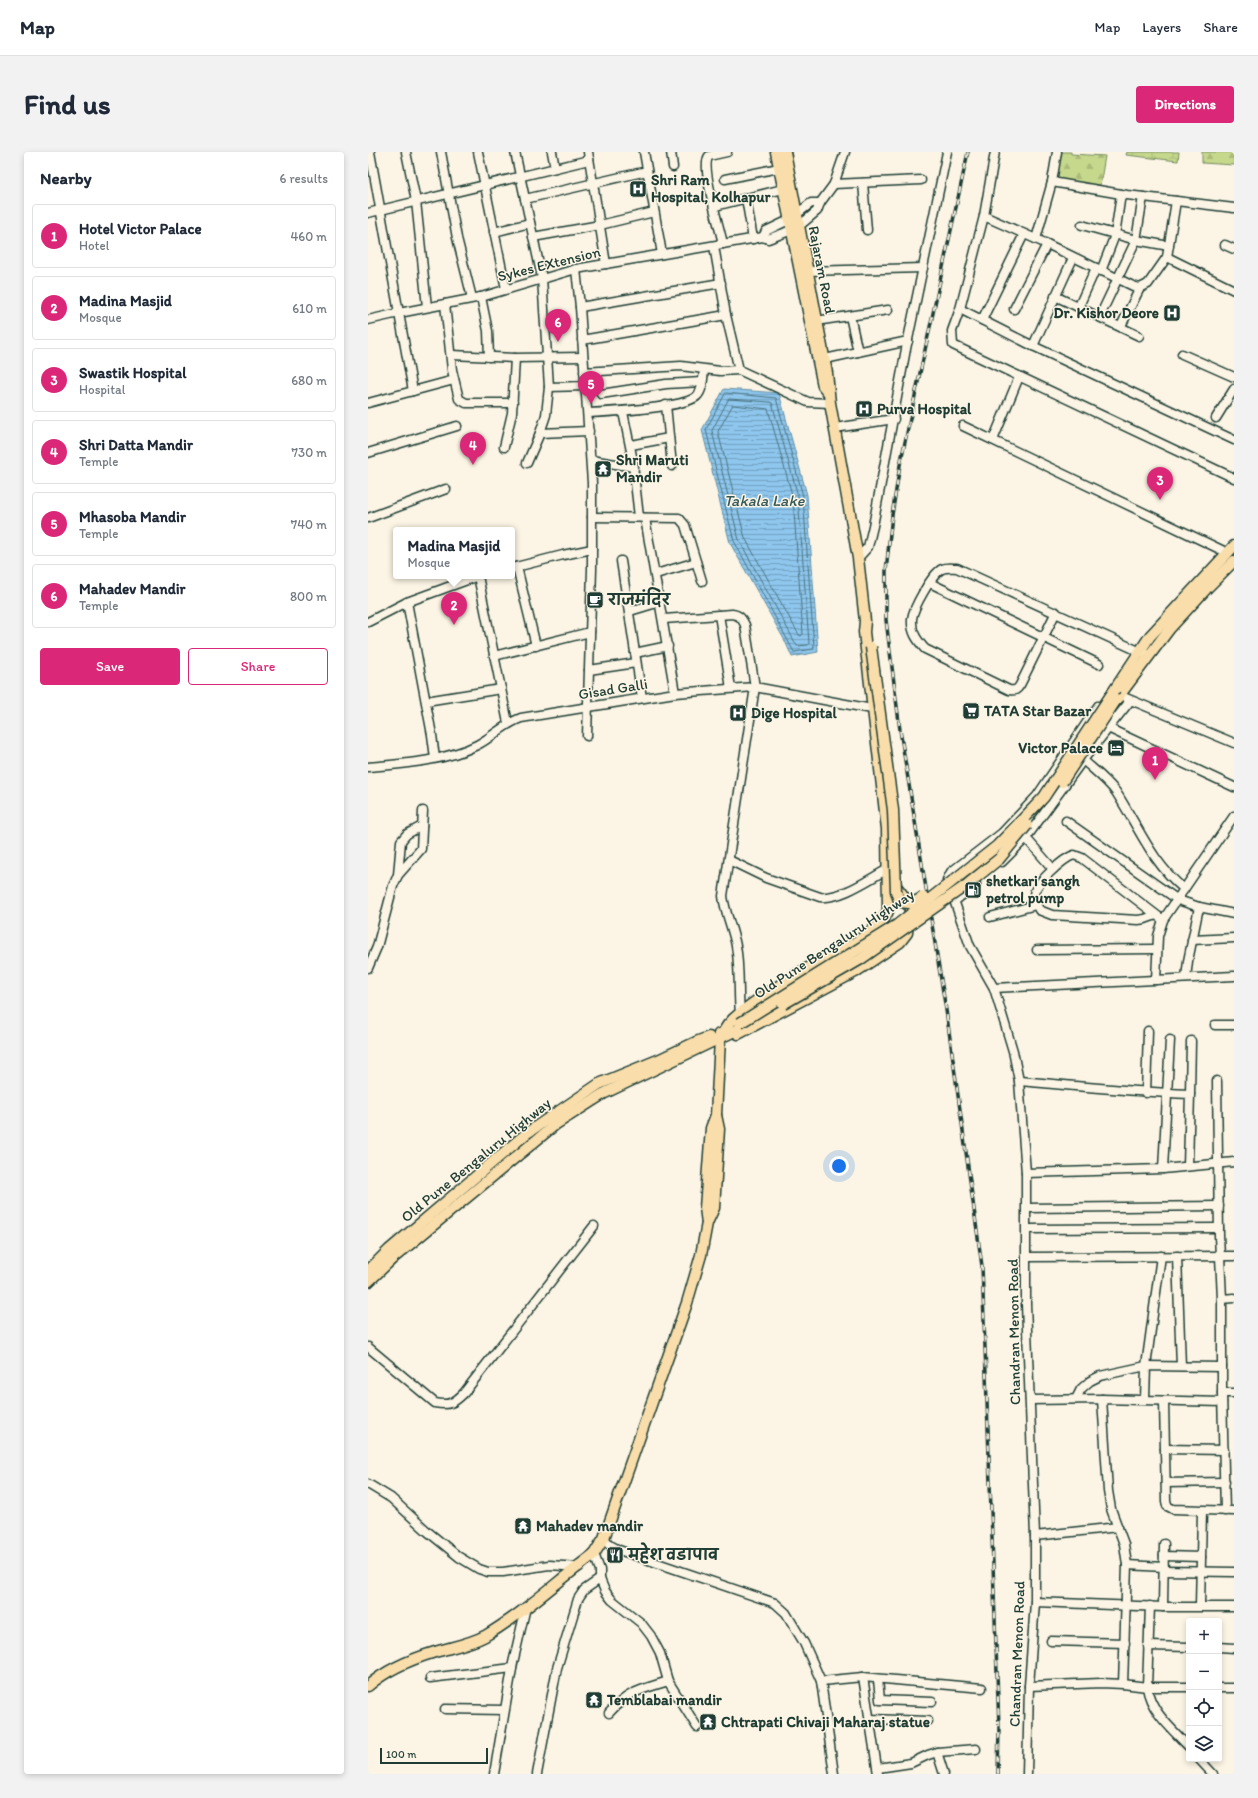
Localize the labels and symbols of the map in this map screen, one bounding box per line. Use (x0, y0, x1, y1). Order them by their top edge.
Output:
place label: Shri Ram Hospital, Kolhapur (651, 171, 771, 207)
hospital icon: Shri Ram Hospital, Kolhapur (628, 179, 648, 199)
street label: Rajaram Road (805, 224, 840, 316)
street label: Sykes EXtension (496, 242, 603, 285)
hospital icon: Dr. Kishor Deore (1162, 303, 1182, 323)
place label: Dr. Kishor Deore (1054, 304, 1159, 322)
pin: 6 (545, 309, 571, 342)
pin: 5 (578, 371, 604, 404)
hospital icon: Purva Hospital (854, 399, 874, 419)
place label: Purva Hospital (877, 400, 972, 419)
pin: 4 (460, 432, 486, 465)
place label: Shri Maruti Mandir (616, 451, 689, 486)
temple icon: Shri Maruti Mandir (593, 459, 613, 479)
pin: 3 (1147, 467, 1173, 500)
water label: Takala Lake (724, 491, 806, 510)
place label: राजमंदिर (606, 587, 672, 609)
cafe icon: राजमंदिर (585, 590, 605, 610)
pin: 2 (441, 592, 467, 625)
street label: Gisad Galli (577, 675, 649, 703)
supermarket icon: TATA Star Bazar (961, 701, 981, 721)
place label: TATA Star Bazar (983, 702, 1092, 720)
hospital icon: Dige Hospital (728, 703, 748, 723)
place label: Dige Hospital (751, 704, 837, 723)
hotel icon: Victor Palace (1106, 738, 1126, 758)
place label: Victor Palace (1018, 739, 1103, 757)
pin: 1 (1142, 747, 1168, 780)
place label: shetkari sangh petrol pump (985, 872, 1081, 908)
fuel station icon: shetkari sangh petrol pump (963, 880, 983, 900)
street label: Old Pune Bengaluru Highway (750, 885, 918, 1003)
street label: Old Pune Bengaluru Highway (397, 1094, 555, 1226)
your location (829, 1156, 849, 1176)
street label: Chandran Menon Road (1004, 1259, 1024, 1405)
temple icon: Mahadev mandir (513, 1516, 533, 1536)
place label: Mahadev mandir (536, 1517, 644, 1535)
place label: महेश वडापाव (626, 1542, 720, 1564)
restaurant icon: महेश वडापाव (605, 1545, 625, 1565)
street label: Chandran Menon Road (1005, 1581, 1029, 1727)
temple icon: Temblabai mandir (584, 1690, 604, 1710)
place label: Temblabai mandir (606, 1691, 722, 1709)
temple icon: Chtrapati Chivaji Maharaj statue (698, 1712, 718, 1732)
place label: Chtrapati Chivaji Maharaj statue (721, 1713, 930, 1732)
scale bar (380, 1746, 488, 1765)

